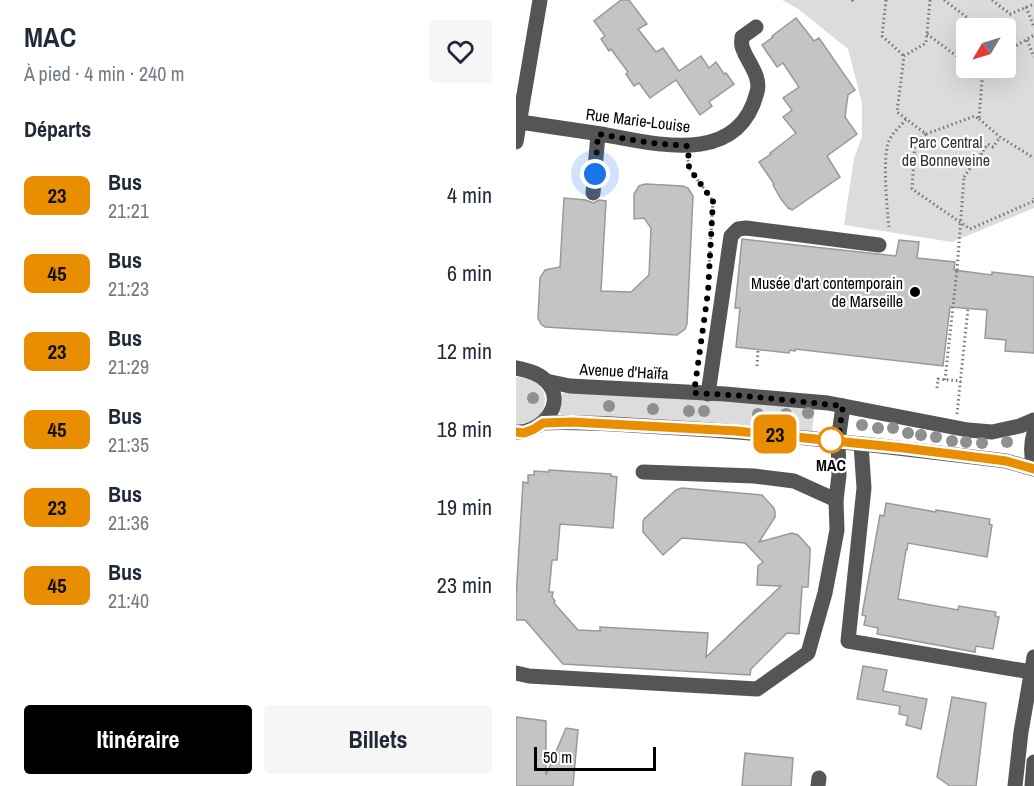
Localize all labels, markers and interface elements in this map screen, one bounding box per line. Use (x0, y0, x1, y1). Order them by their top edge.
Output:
text: MAC (24, 18, 76, 56)
north arrow (956, 18, 1016, 78)
map controls (956, 18, 1016, 78)
button: heart (429, 20, 492, 83)
text: À pied · 4 min · 240 m (24, 60, 184, 87)
street label: Rue Marie-Louise (585, 103, 691, 137)
text: Départs (24, 114, 91, 144)
park label: Parc Central de Bonneveine (902, 131, 990, 171)
your location (580, 159, 610, 189)
text: Bus (108, 167, 142, 197)
text: 4 min (447, 180, 492, 210)
text: 23 (47, 181, 67, 210)
text: 21:21 (108, 197, 149, 224)
text: Bus (108, 245, 142, 275)
text: 6 min (447, 258, 492, 288)
text: 45 (47, 259, 67, 288)
place label: Musée d'art contemporain de Marseille (751, 272, 903, 312)
text: 21:23 (108, 275, 149, 302)
marker: Musée d'art contemporain de Marseille (908, 285, 922, 299)
text: Bus (108, 323, 142, 353)
text: 12 min (437, 336, 492, 366)
text: 23 (47, 337, 67, 366)
text: 21:29 (108, 353, 149, 380)
street label: Avenue d'Haïfa (578, 358, 670, 384)
text: Bus (108, 401, 142, 431)
text: 18 min (437, 414, 492, 444)
line badge: 23 (748, 414, 802, 454)
text: 45 (47, 415, 67, 444)
text: 23 (765, 420, 785, 449)
marker: MAC (818, 427, 844, 453)
text: 21:35 (108, 431, 149, 458)
place label: MAC (816, 454, 846, 476)
text: Bus (108, 479, 142, 509)
text: 19 min (437, 492, 492, 522)
text: 23 (47, 493, 67, 522)
text: 21:36 (108, 509, 149, 536)
text: Bus (108, 557, 142, 587)
text: 23 min (437, 570, 492, 600)
text: 45 (47, 571, 67, 600)
text: 21:40 (108, 587, 149, 614)
button: Itinéraire (24, 705, 252, 774)
button: Billets (264, 705, 492, 774)
scale bar (534, 744, 656, 772)
text: 50 m (543, 746, 572, 768)

